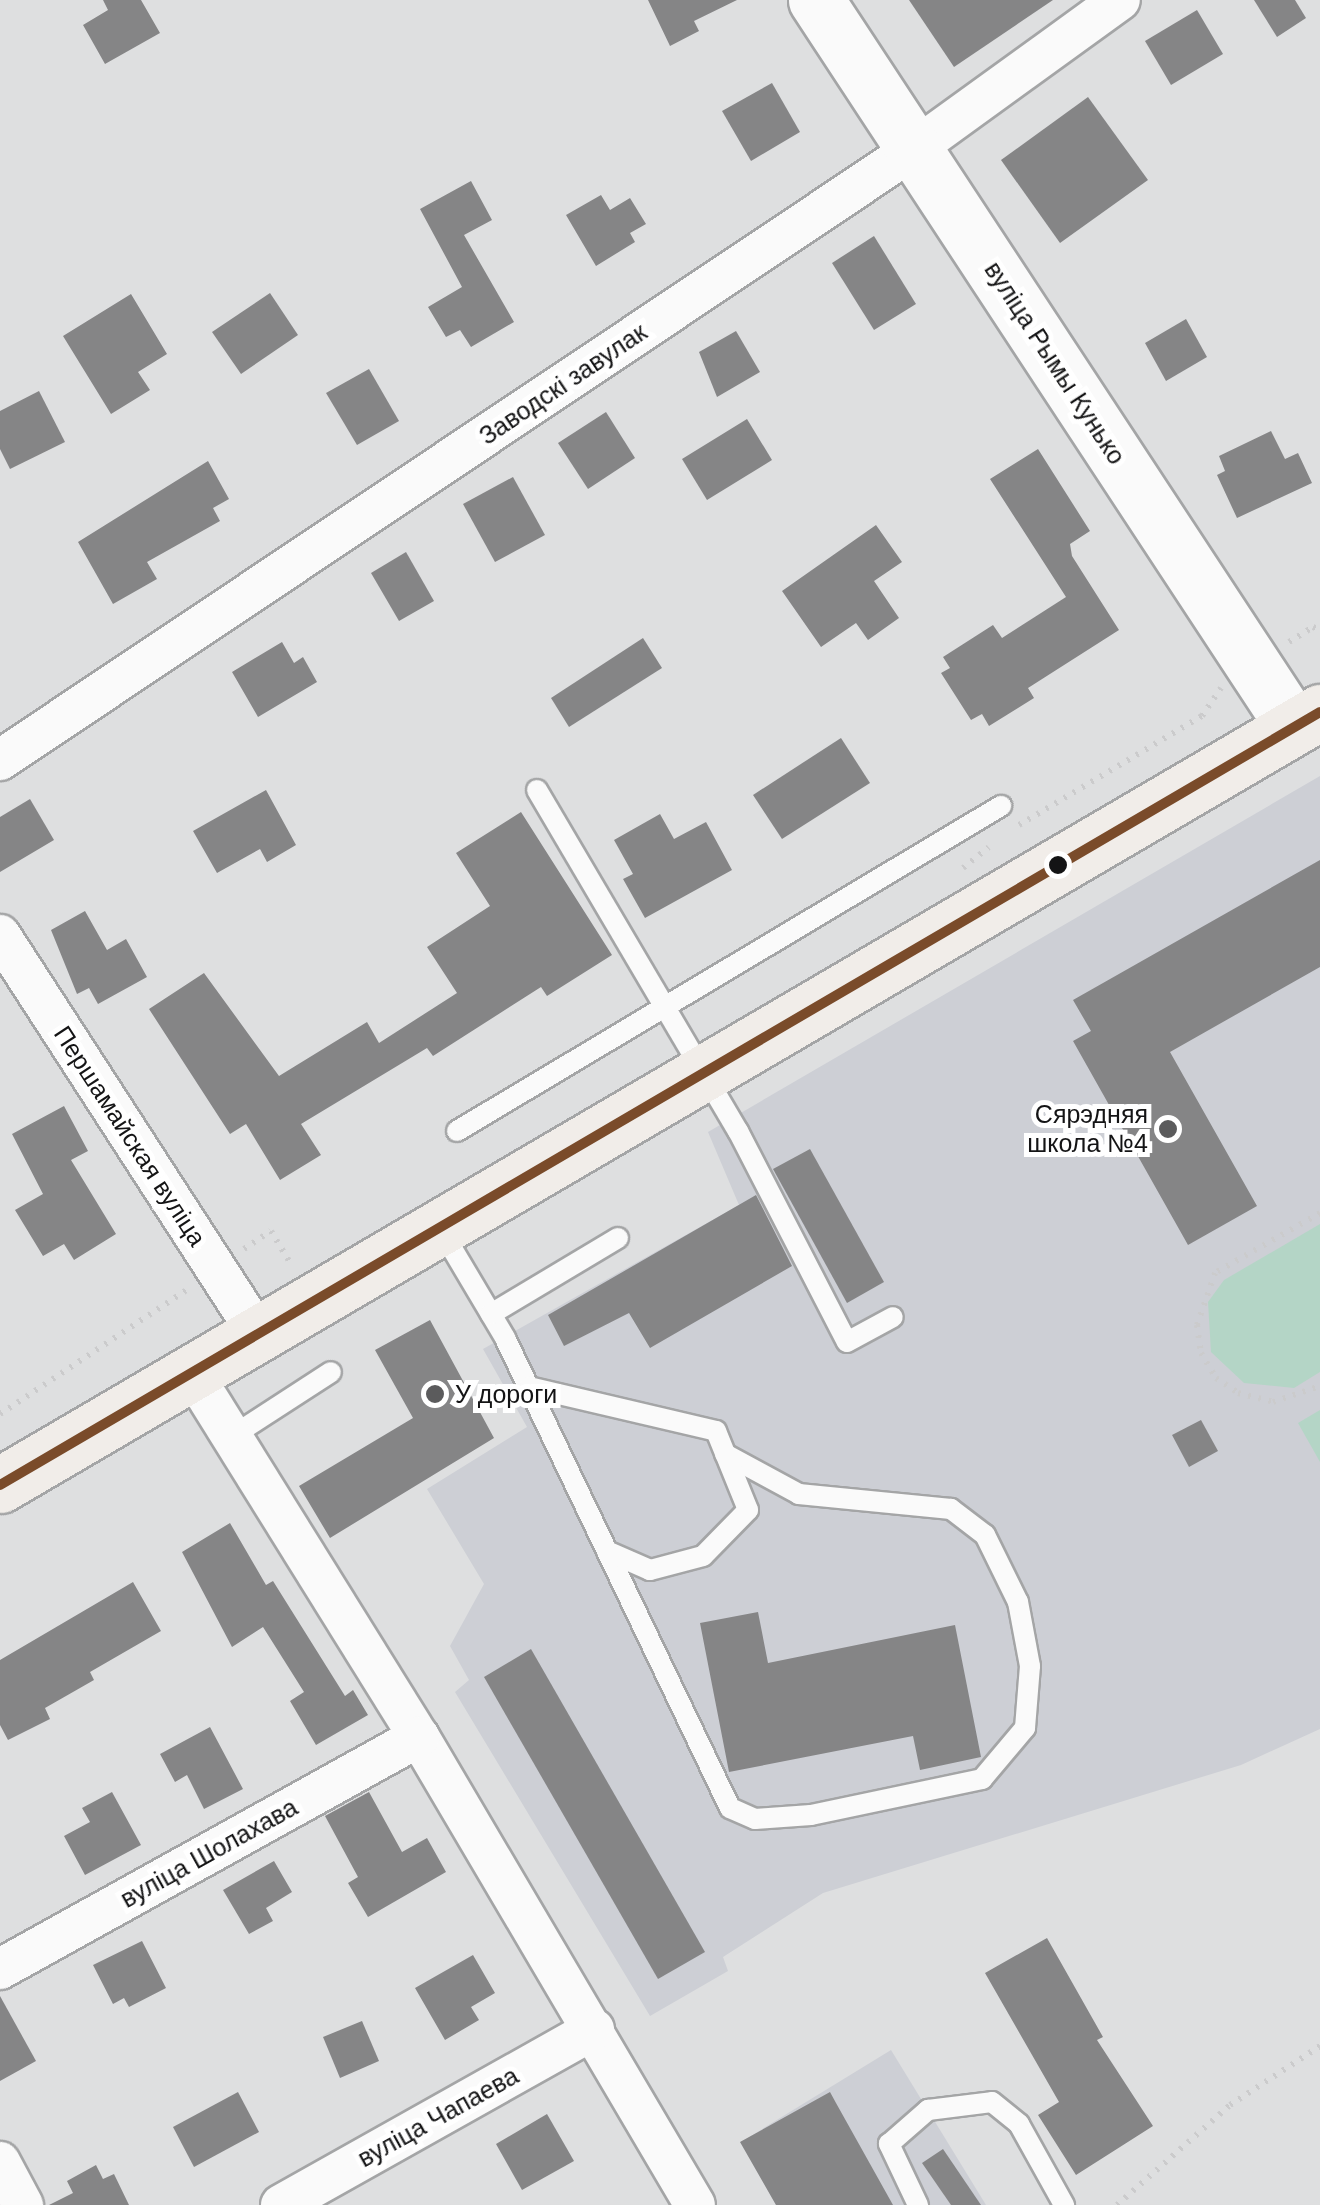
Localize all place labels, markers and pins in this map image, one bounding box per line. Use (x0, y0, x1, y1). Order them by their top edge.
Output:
unlabelled marker (1048, 855, 1068, 875)
place label: Сярэдняя школа №4 (1027, 1100, 1148, 1159)
marker: Сярэдняя школа №4 (1157, 1118, 1179, 1140)
place label: У дороги (455, 1379, 557, 1409)
marker: У дороги (424, 1383, 446, 1405)

